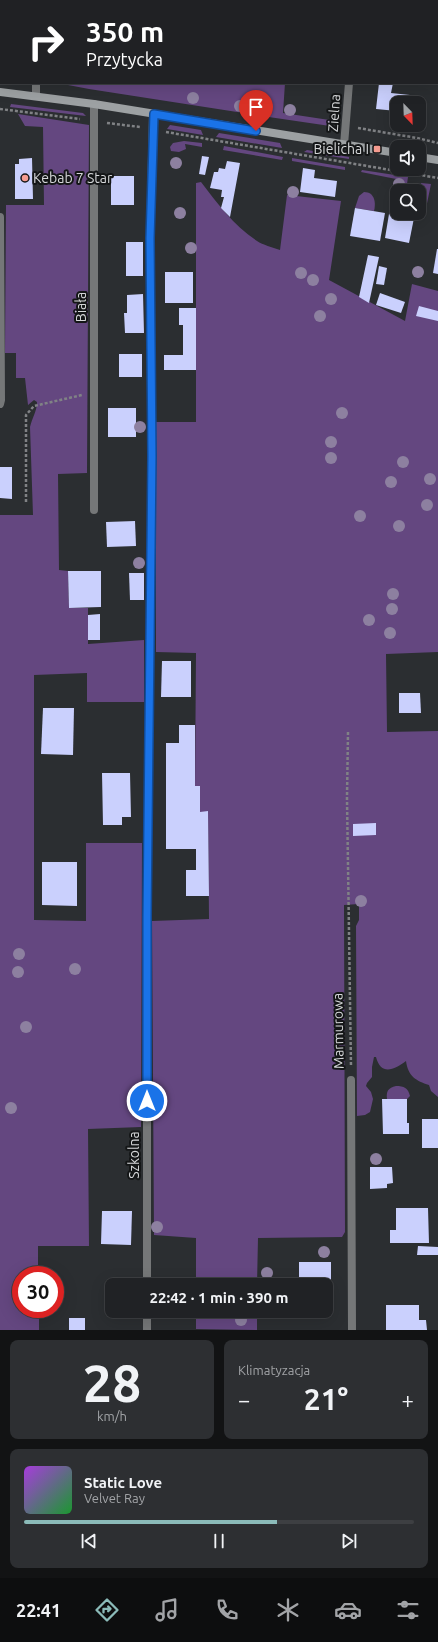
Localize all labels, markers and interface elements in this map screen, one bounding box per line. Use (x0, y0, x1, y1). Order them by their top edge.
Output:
icon: right (20, 16, 72, 68)
text: 350 m (86, 16, 164, 47)
text: Przytycka (86, 49, 163, 69)
pin (239, 90, 273, 131)
street label: Zielna (325, 93, 343, 133)
icon: arrive (245, 96, 267, 118)
north arrow (390, 96, 426, 132)
map controls (390, 96, 426, 220)
button: sound (390, 140, 426, 176)
place label: Bielicha I (313, 141, 369, 157)
marker: Bielicha I (372, 144, 382, 154)
place label: Kebab 7 Star (33, 170, 113, 186)
marker: Kebab 7 Star (20, 173, 30, 183)
button: search (390, 184, 426, 220)
street label: Biała (73, 292, 89, 322)
street label: Marmurowa (329, 993, 347, 1069)
position arrow (126, 1080, 168, 1122)
street label: Szkolna (126, 1131, 142, 1179)
speed limit sign: 30 (12, 1266, 64, 1318)
text: 22:42 · 1 min · 390 m (150, 1289, 288, 1306)
text: 28 (83, 1354, 141, 1412)
text: Klimatyzacja (238, 1363, 310, 1377)
text: 21° (304, 1382, 348, 1416)
text: − (238, 1387, 250, 1412)
text: + (402, 1387, 414, 1412)
text: km/h (97, 1409, 127, 1423)
text: Static Love (84, 1474, 162, 1491)
text: Velvet Ray (84, 1491, 145, 1505)
icon: previous (78, 1530, 100, 1552)
icon: pause (208, 1530, 230, 1552)
icon: next (338, 1530, 360, 1552)
icon: directions (93, 1596, 121, 1624)
icon: music (153, 1596, 181, 1624)
icon: phone (213, 1596, 241, 1624)
icon: climate (274, 1596, 302, 1624)
icon: car (334, 1596, 362, 1624)
icon: filters (394, 1596, 422, 1624)
text: 22:41 (16, 1600, 61, 1620)

